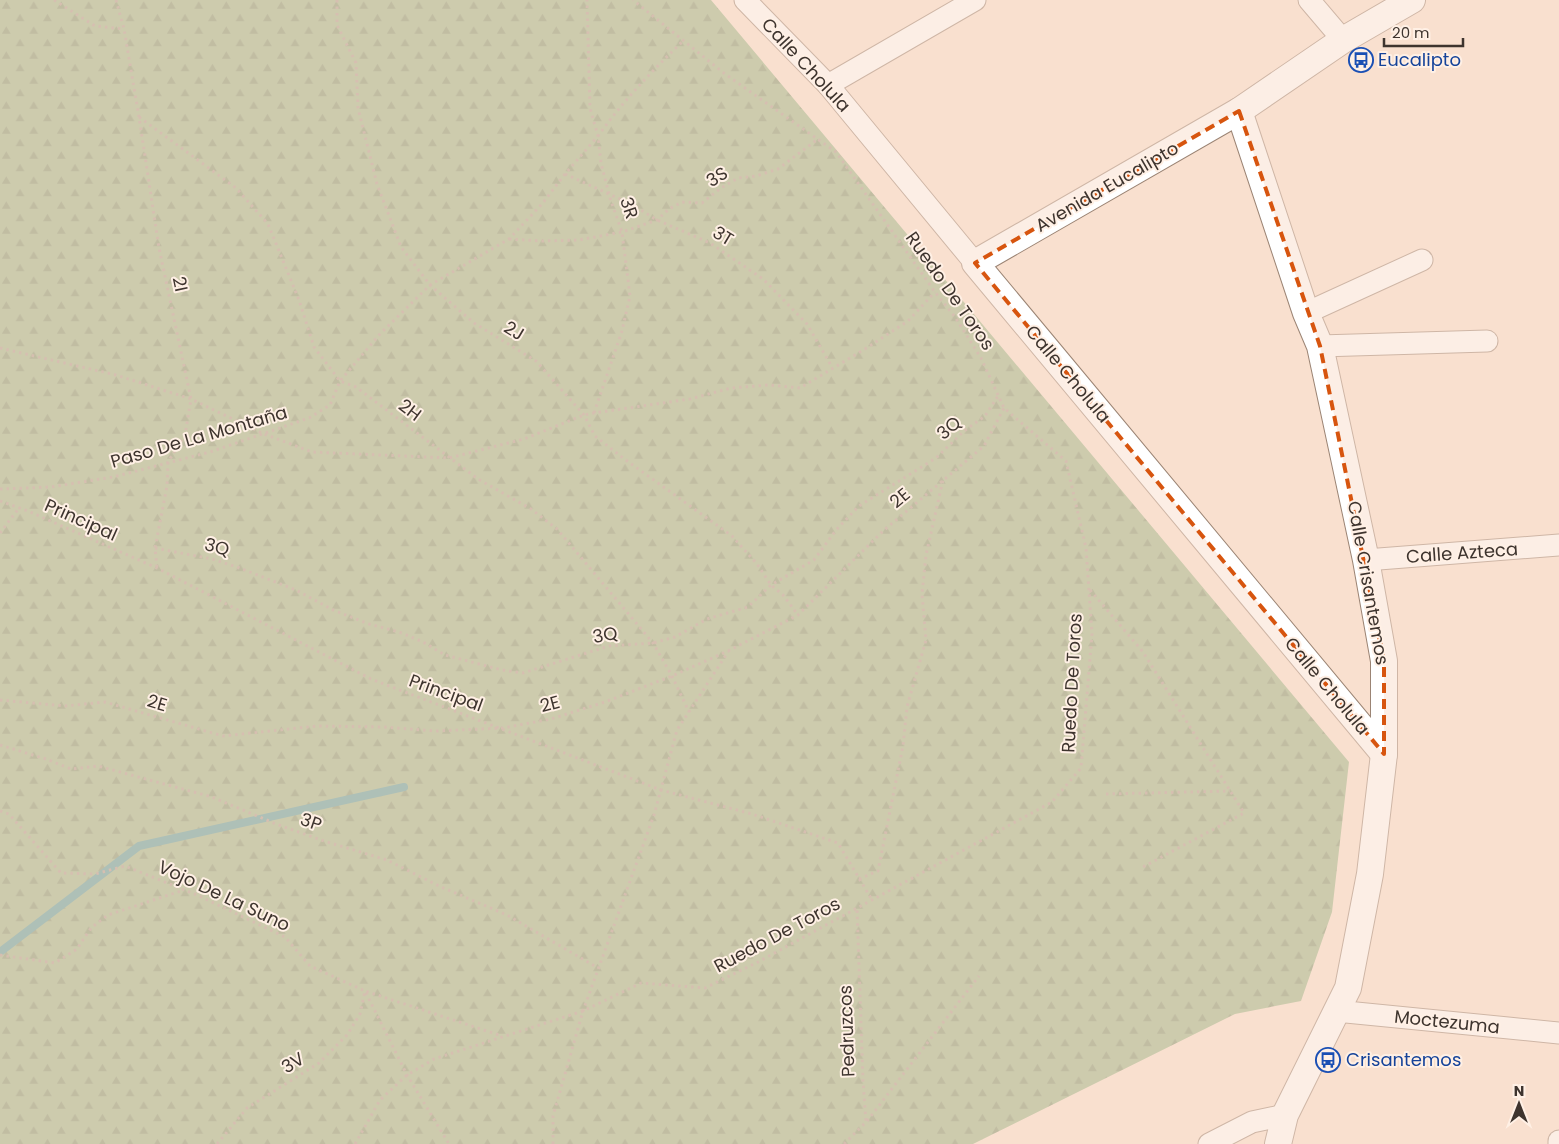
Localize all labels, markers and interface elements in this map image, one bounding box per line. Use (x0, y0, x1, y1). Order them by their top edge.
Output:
street label: Calle Cholula (756, 12, 857, 117)
scale bar (1384, 15, 1463, 47)
text: 20 m (1392, 22, 1430, 43)
bus stop icon: Eucalipto (1348, 47, 1374, 73)
place label: Eucalipto (1378, 47, 1461, 72)
street label: Avenida Eucalipto (1031, 135, 1183, 238)
street label: 3S (701, 160, 732, 193)
street label: 3R (614, 194, 645, 222)
street label: 3T (708, 220, 739, 252)
street label: Ruedo De Toros (900, 226, 1001, 355)
street label: 2I (167, 274, 194, 294)
street label: 2J (499, 315, 529, 346)
street label: Calle Cholula (1020, 320, 1117, 428)
street label: 2H (394, 393, 427, 426)
street label: Paso De La Montaña (108, 399, 290, 474)
street label: 3Q (931, 410, 966, 445)
street label: 2E (884, 482, 915, 513)
street label: Principal (41, 492, 122, 547)
street label: Calle Crisantemos (1342, 499, 1395, 667)
street label: 3Q (202, 531, 232, 562)
street label: Calle Azteca (1405, 536, 1519, 569)
street label: Ruedo De Toros (1055, 613, 1088, 753)
street label: 3Q (590, 620, 619, 649)
street label: Calle Cholula (1279, 632, 1376, 740)
street label: Principal (406, 668, 487, 717)
street label: 2E (144, 688, 170, 717)
street label: 2E (537, 689, 563, 718)
street label: 3P (297, 806, 325, 837)
street label: Vojo De La Suno (154, 854, 294, 937)
street label: Ruedo De Toros (709, 891, 844, 978)
street label: Pedruzcos (832, 985, 861, 1077)
street label: Moctezuma (1393, 1004, 1501, 1039)
street label: 3V (276, 1046, 309, 1079)
bus stop icon: Crisantemos (1315, 1047, 1341, 1073)
place label: Crisantemos (1346, 1047, 1461, 1072)
north arrow (1494, 1079, 1544, 1129)
text: N (1514, 1081, 1524, 1101)

